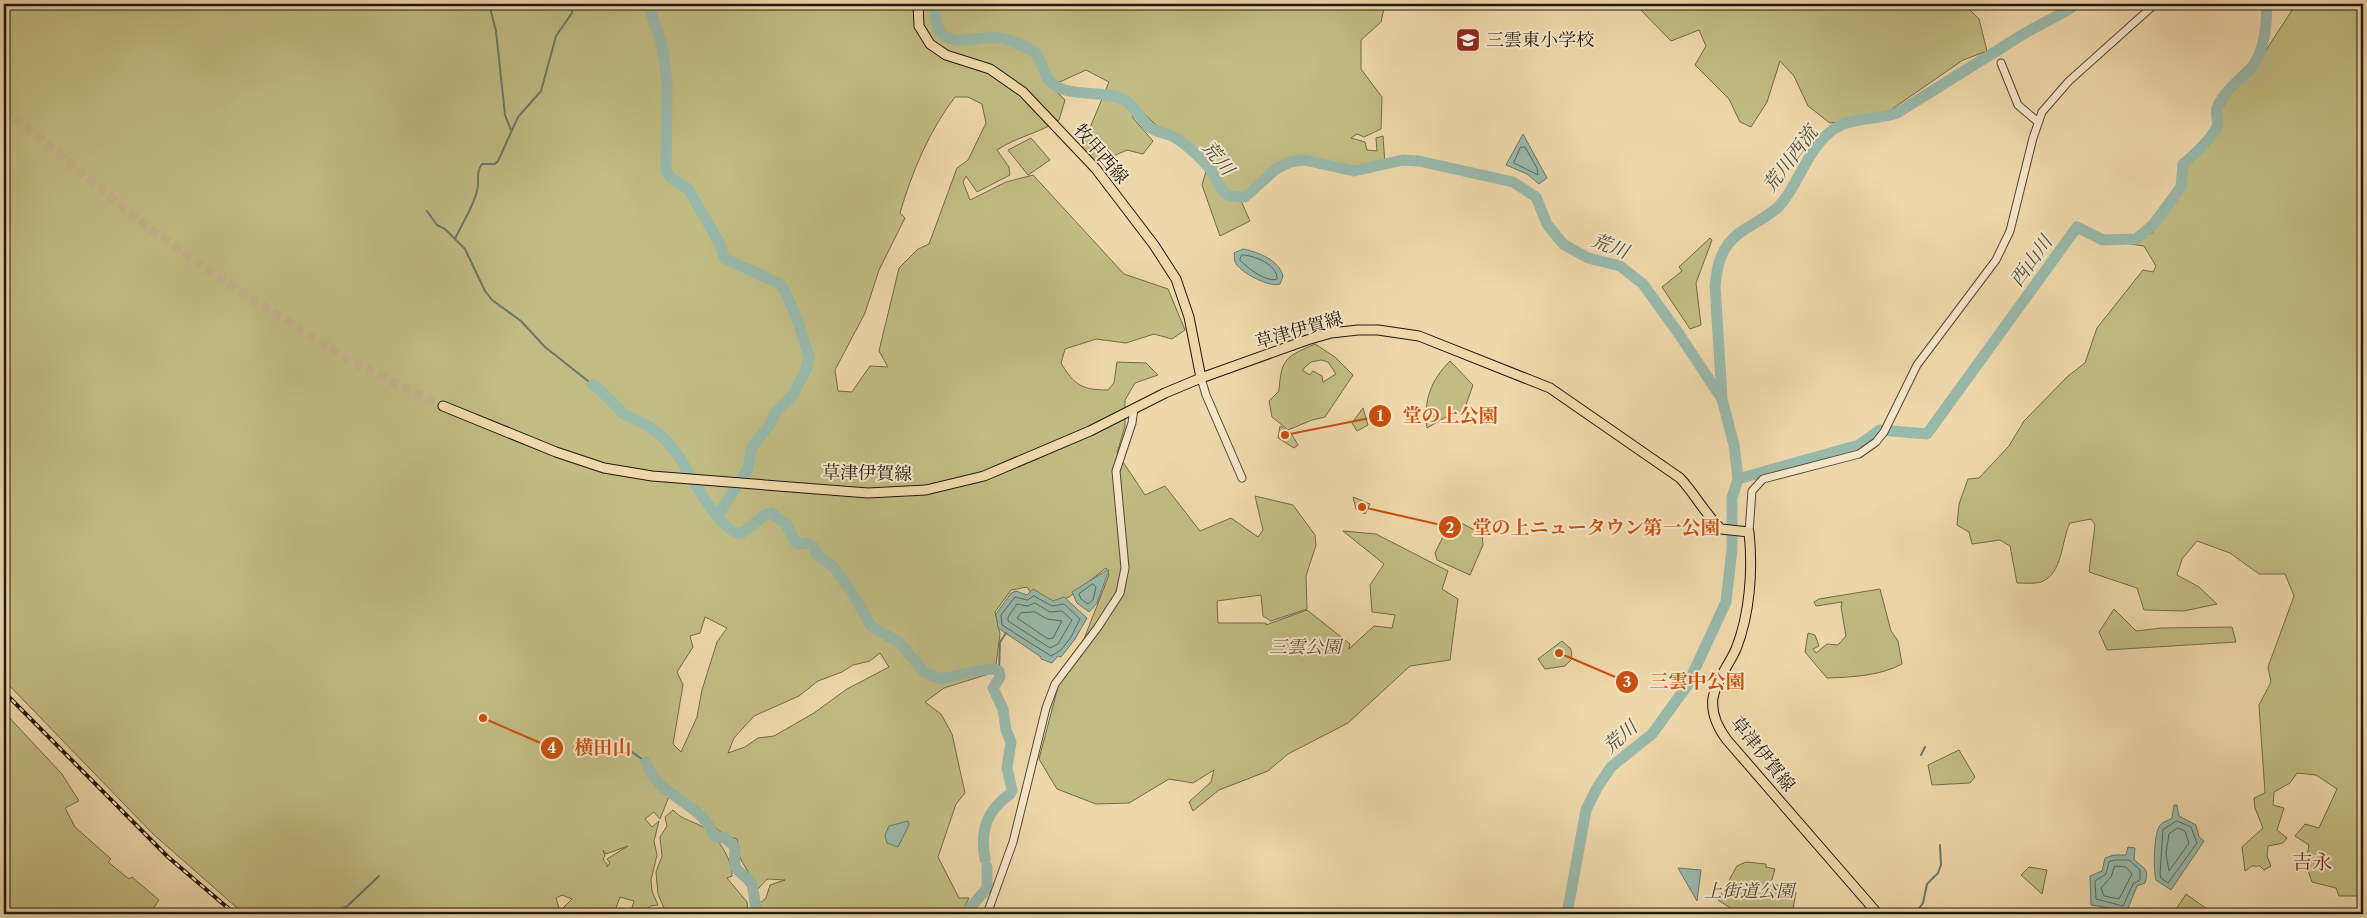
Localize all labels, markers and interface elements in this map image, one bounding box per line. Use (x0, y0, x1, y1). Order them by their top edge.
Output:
school or university icon: 三雲東小学校 (1455, 27, 1481, 53)
place label: 三雲東小学校 (1486, 29, 1594, 51)
water label: 荒川西流 (1758, 119, 1824, 196)
street label: 牧甲西線 (1069, 120, 1133, 188)
water label: 荒川 (1197, 136, 1240, 182)
water label: 荒川 (1588, 228, 1634, 264)
water label: 西山川 (2005, 230, 2058, 291)
street label: 草津伊賀線 (1253, 307, 1345, 353)
callout: 堂の上公園 (1367, 399, 1507, 433)
text: 堂の上公園 (1402, 404, 1498, 427)
text: 1 (1377, 406, 1384, 425)
street label: 草津伊賀線 (822, 461, 912, 485)
callout: 堂の上ニュータウン第一公園 (1438, 510, 1730, 544)
text: 堂の上ニュータウン第一公園 (1472, 516, 1720, 539)
text: 2 (1446, 518, 1455, 537)
park label: 三雲公園 (1269, 636, 1344, 658)
callout: 三雲中公園 (1615, 665, 1755, 699)
text: 三雲中公園 (1649, 670, 1745, 693)
text: 3 (1623, 672, 1631, 691)
street label: 草津伊賀線 (1726, 712, 1800, 796)
water label: 荒川 (1598, 715, 1643, 758)
callout: 横田山 (539, 731, 641, 765)
text: 横田山 (574, 736, 632, 759)
text: 4 (548, 738, 557, 757)
district label: 吉永 (2292, 850, 2332, 874)
park label: 上街道公園 (1704, 880, 1797, 902)

